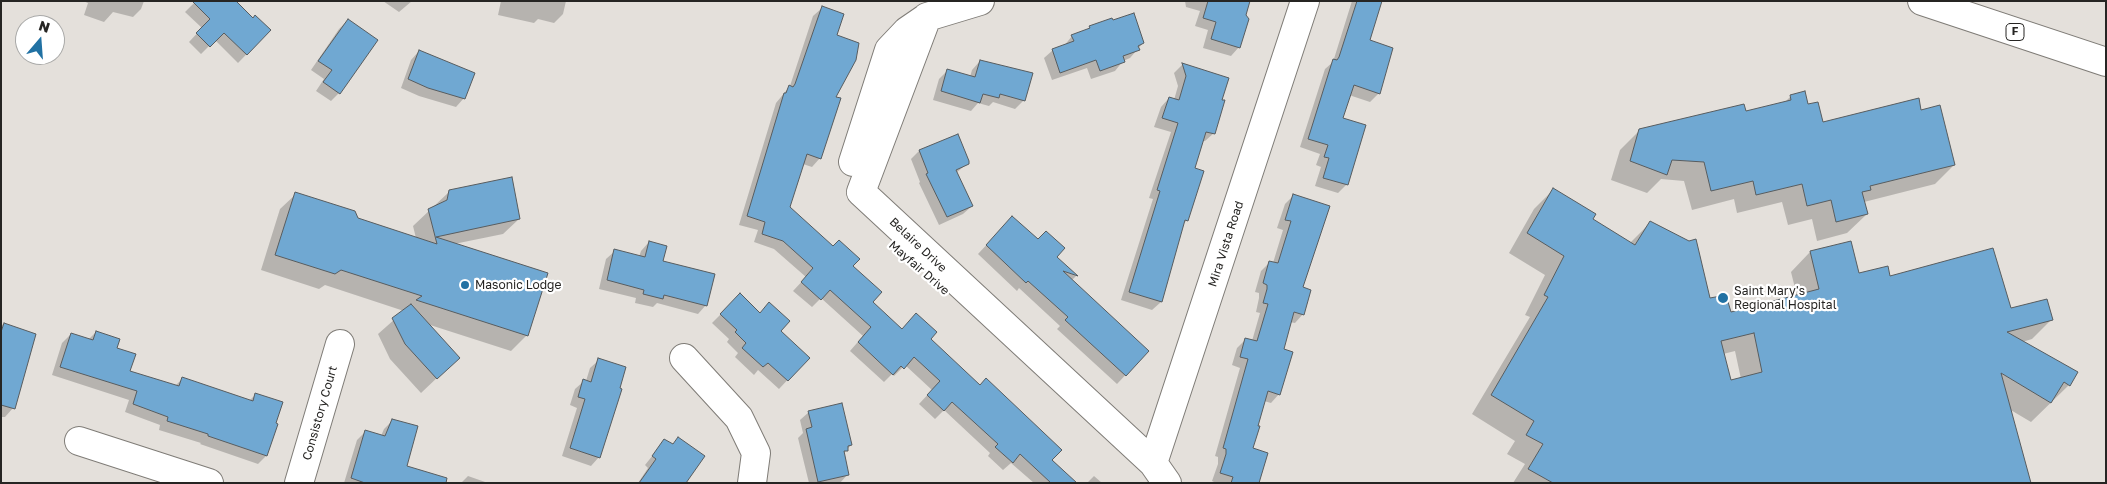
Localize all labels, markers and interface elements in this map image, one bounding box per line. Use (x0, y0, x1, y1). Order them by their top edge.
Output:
north arrow (15, 15, 65, 65)
text: N (37, 16, 52, 36)
road number: F (2006, 24, 2024, 41)
street label: Mira Vista Road (1205, 199, 1247, 289)
street label: Belaire Drive (886, 215, 950, 275)
street label: Mayfair Drive (886, 238, 952, 298)
place label: Masonic Lodge (475, 278, 561, 292)
marker: Masonic Lodge (459, 279, 471, 291)
place label: Saint Mary's Regional Hospital (1734, 284, 1836, 312)
marker: Saint Mary's Regional Hospital (1716, 291, 1730, 305)
street label: Consistory Court (300, 364, 340, 462)

